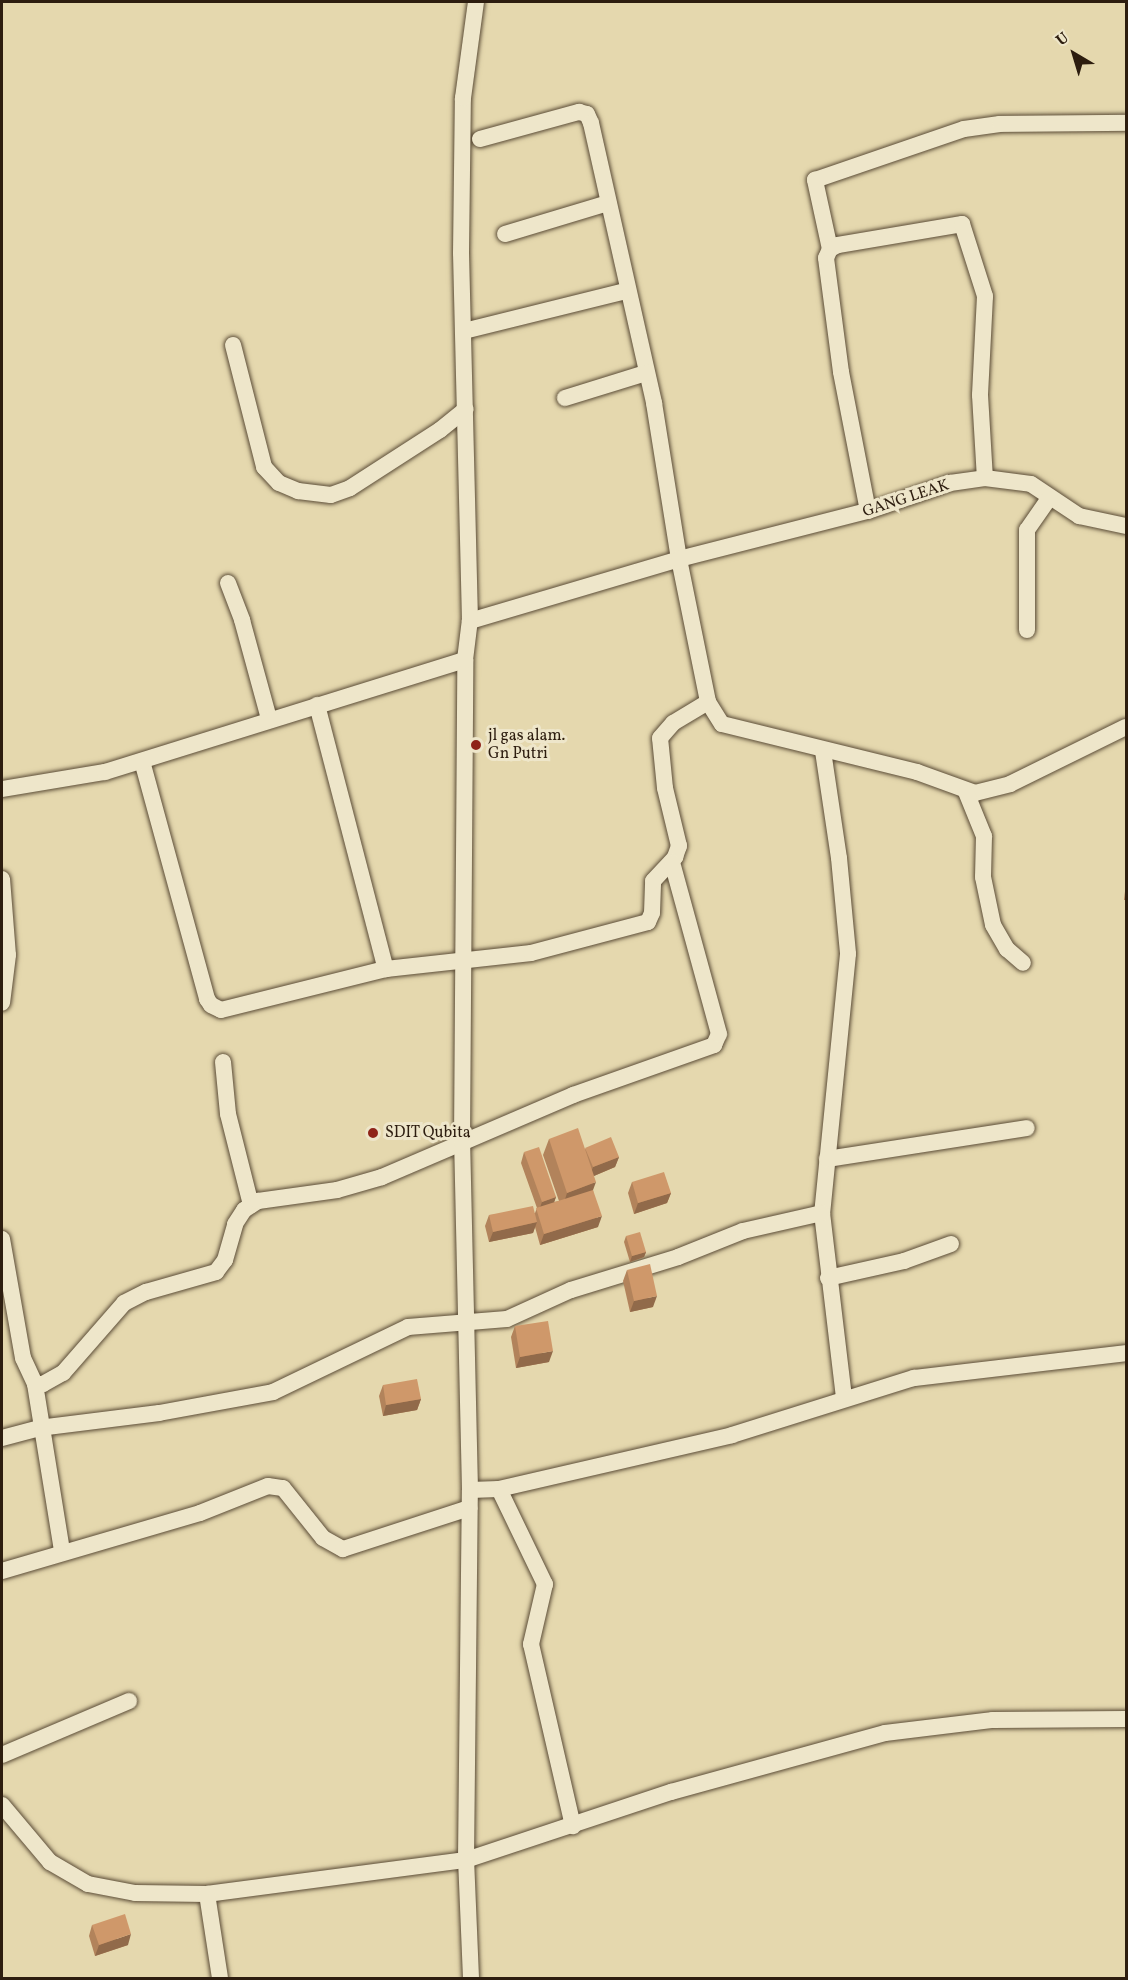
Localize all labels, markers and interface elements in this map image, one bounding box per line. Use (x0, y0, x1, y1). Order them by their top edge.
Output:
north arrow (1044, 24, 1104, 84)
text: U (1052, 28, 1074, 52)
street label: GANG LEAK (860, 476, 952, 522)
place label: jl gas alam. Gn Putri (488, 726, 565, 764)
marker: jl gas alam. Gn Putri (469, 738, 483, 752)
place label: SDIT Qubita (385, 1123, 471, 1143)
marker: SDIT Qubita (366, 1126, 380, 1140)

